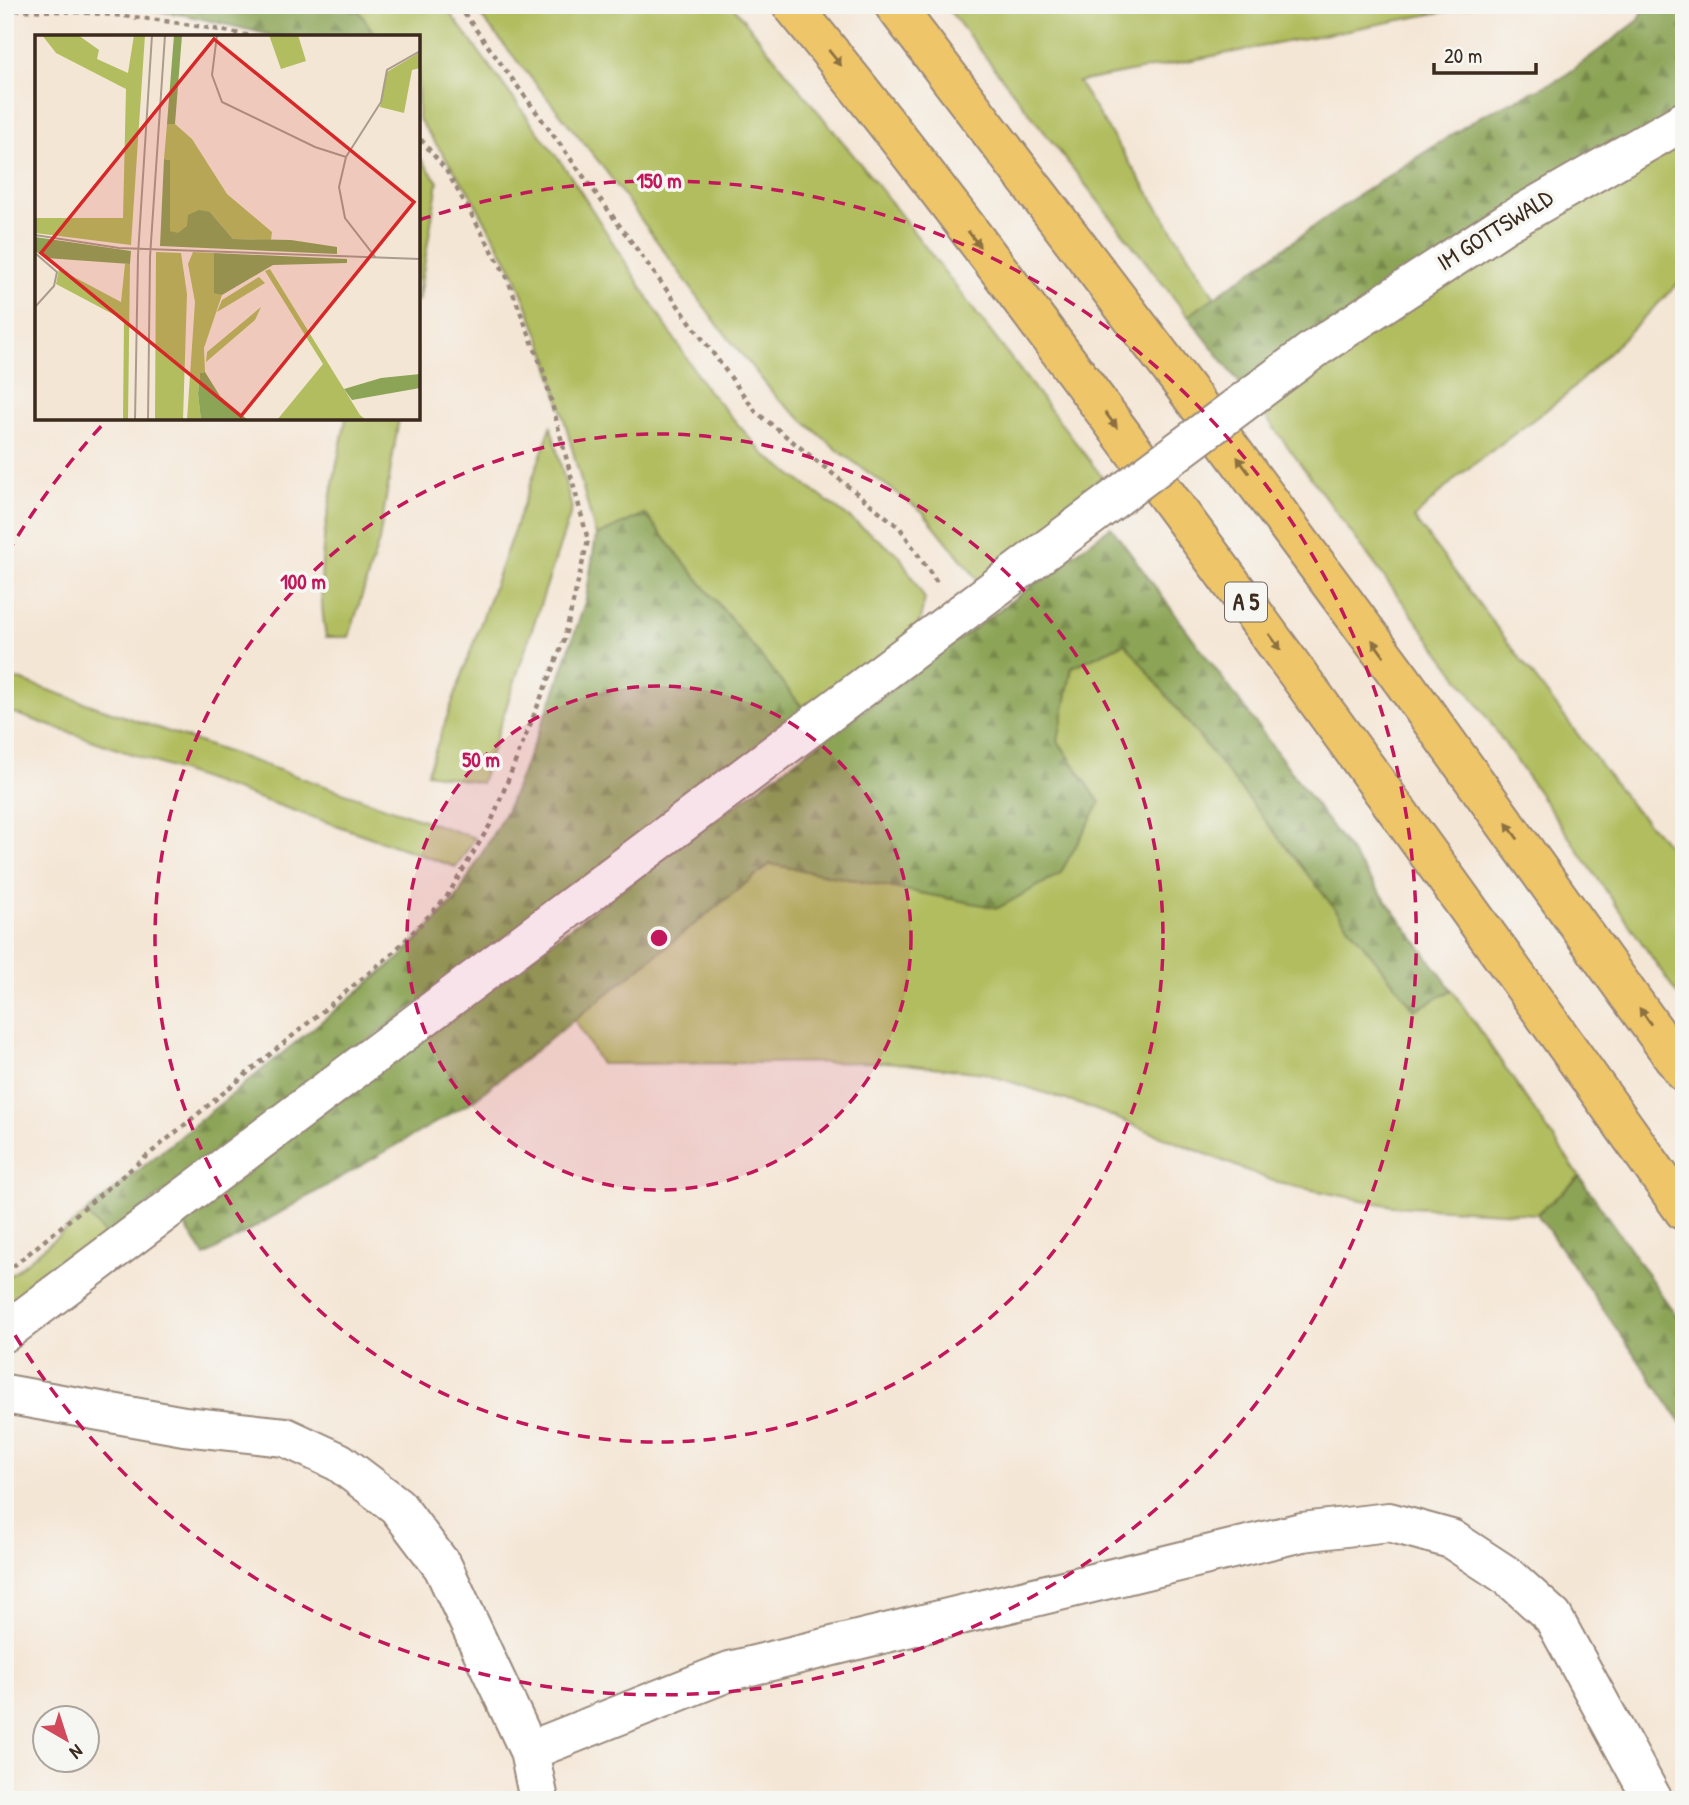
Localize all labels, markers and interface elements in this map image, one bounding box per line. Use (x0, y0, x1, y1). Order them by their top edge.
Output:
scale bar (1434, 32, 1535, 76)
inset map (35, 35, 420, 420)
text: 20 m (1444, 41, 1482, 70)
one-way arrow (827, 50, 842, 67)
text: 150 m (636, 166, 682, 195)
street label: IM GOTTSWALD (1431, 181, 1559, 277)
one-way arrow (966, 229, 981, 247)
one-way arrow (1104, 411, 1118, 429)
one-way arrow (1235, 456, 1250, 474)
text: 100 m (280, 567, 326, 596)
road number: A 5 (1225, 582, 1267, 622)
one-way arrow (1268, 633, 1282, 652)
one-way arrow (1371, 638, 1385, 657)
text: 50 m (462, 745, 500, 774)
one-way arrow (1505, 822, 1519, 840)
centre of rings (647, 926, 671, 950)
one-way arrow (1638, 1007, 1652, 1025)
north arrow (32, 1703, 102, 1773)
text: N (65, 1739, 89, 1765)

